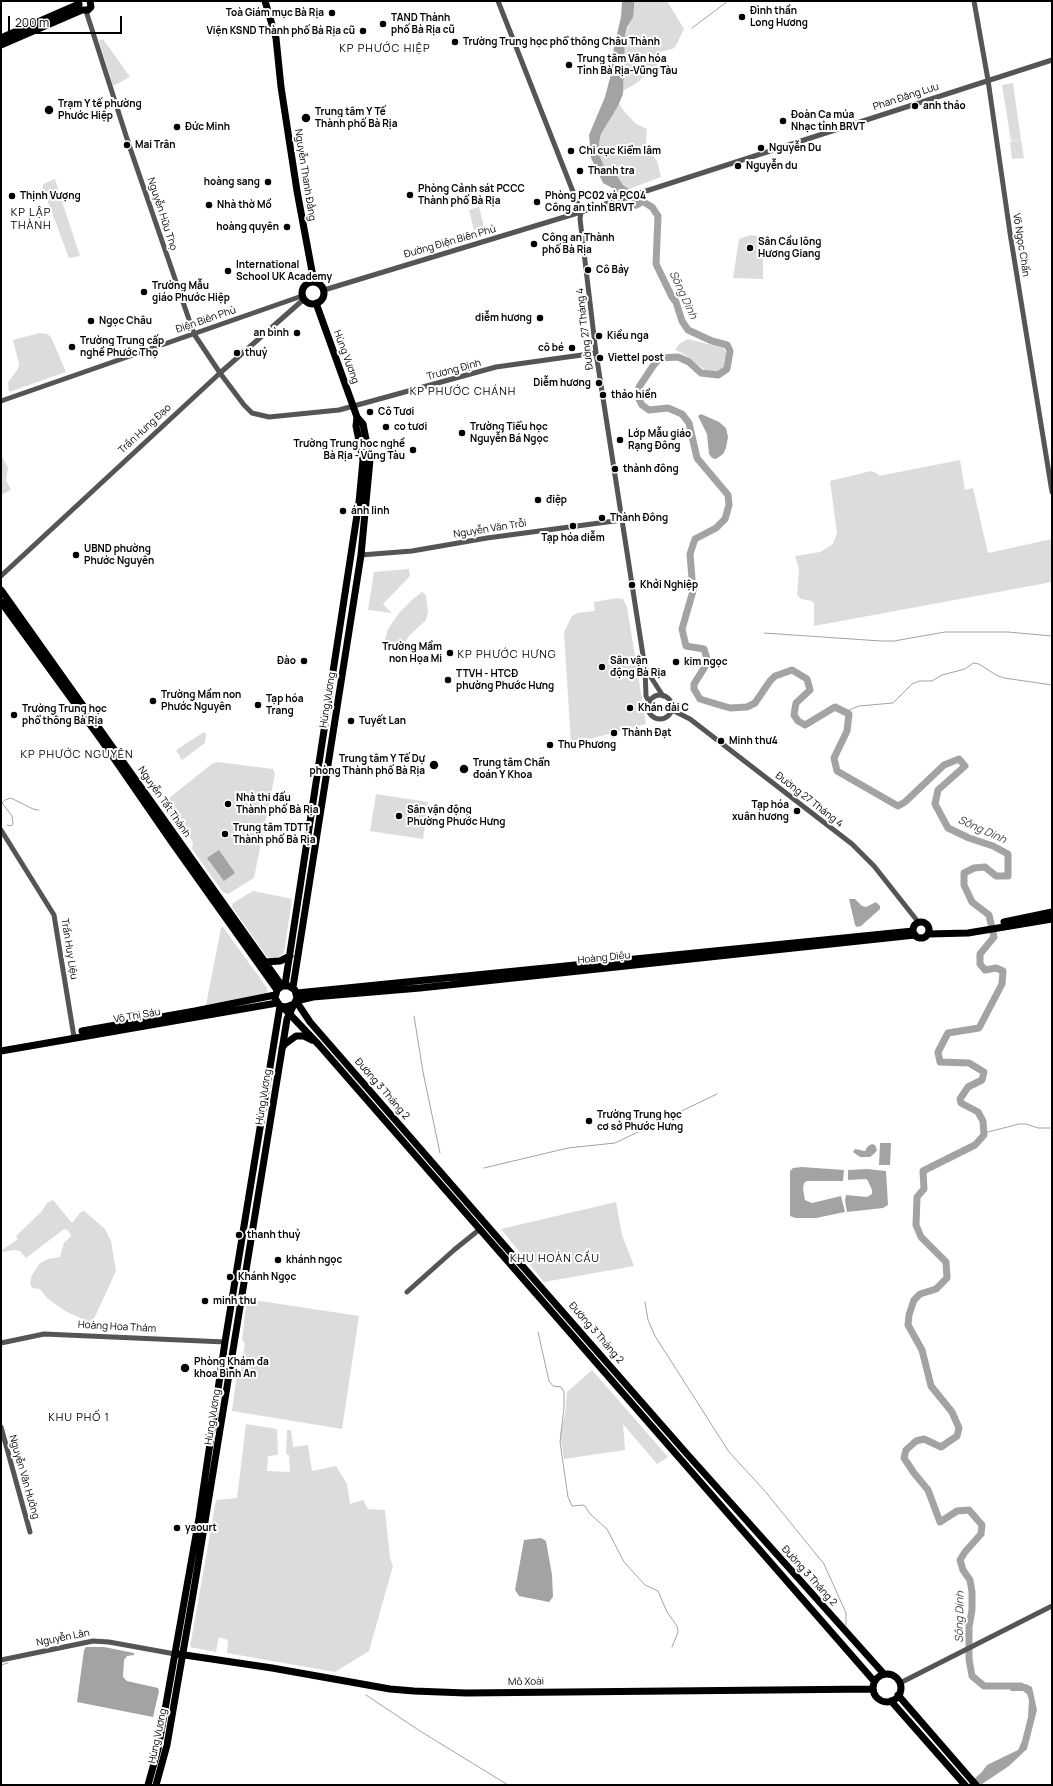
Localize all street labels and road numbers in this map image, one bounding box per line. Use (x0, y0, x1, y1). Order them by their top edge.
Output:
street label: Phan Đăng Lưu (872, 81, 940, 113)
street label: Nguyễn Thanh Đằng (292, 128, 318, 222)
street label: Nguyễn Hữu Thọ (145, 176, 179, 252)
street label: Võ Ngọc Chấn (1010, 212, 1032, 278)
street label: Đường Điện Biên Phủ (403, 223, 497, 261)
street label: Đường 27 Tháng 4 (574, 287, 596, 371)
street label: Điện Biên Phủ (174, 304, 238, 336)
street label: Hùng Vương (331, 329, 361, 385)
street label: Trương Định (426, 357, 482, 383)
street label: Trần Hưng Đạo (116, 402, 174, 456)
street label: Nguyễn Văn Trỗi (453, 517, 527, 541)
street label: Hùng Vương (318, 671, 338, 729)
street label: Nguyễn Tất Thành (135, 764, 193, 840)
street label: Đường 27 Tháng 4 (773, 770, 845, 830)
street label: Trần Huy Liệu (58, 918, 80, 980)
street label: Hoàng Diệu (577, 949, 631, 967)
street label: Võ Thị Sáu (113, 1006, 161, 1026)
street label: Đường 3 Tháng 2 (352, 1056, 412, 1122)
street label: Hùng Vương (254, 1068, 274, 1126)
street label: Đường 3 Tháng 2 (566, 1300, 626, 1366)
street label: Hoàng Hoa Thám (78, 1319, 156, 1335)
street label: Hùng Vương (203, 1388, 223, 1446)
street label: Nguyễn Văn Hưởng (6, 1434, 42, 1520)
street label: Đường 3 Tháng 2 (779, 1543, 839, 1609)
street label: Nguyễn Lân (35, 1627, 91, 1649)
street label: Mô Xoài (508, 1676, 544, 1688)
street label: Hùng Vương (146, 1707, 170, 1765)

